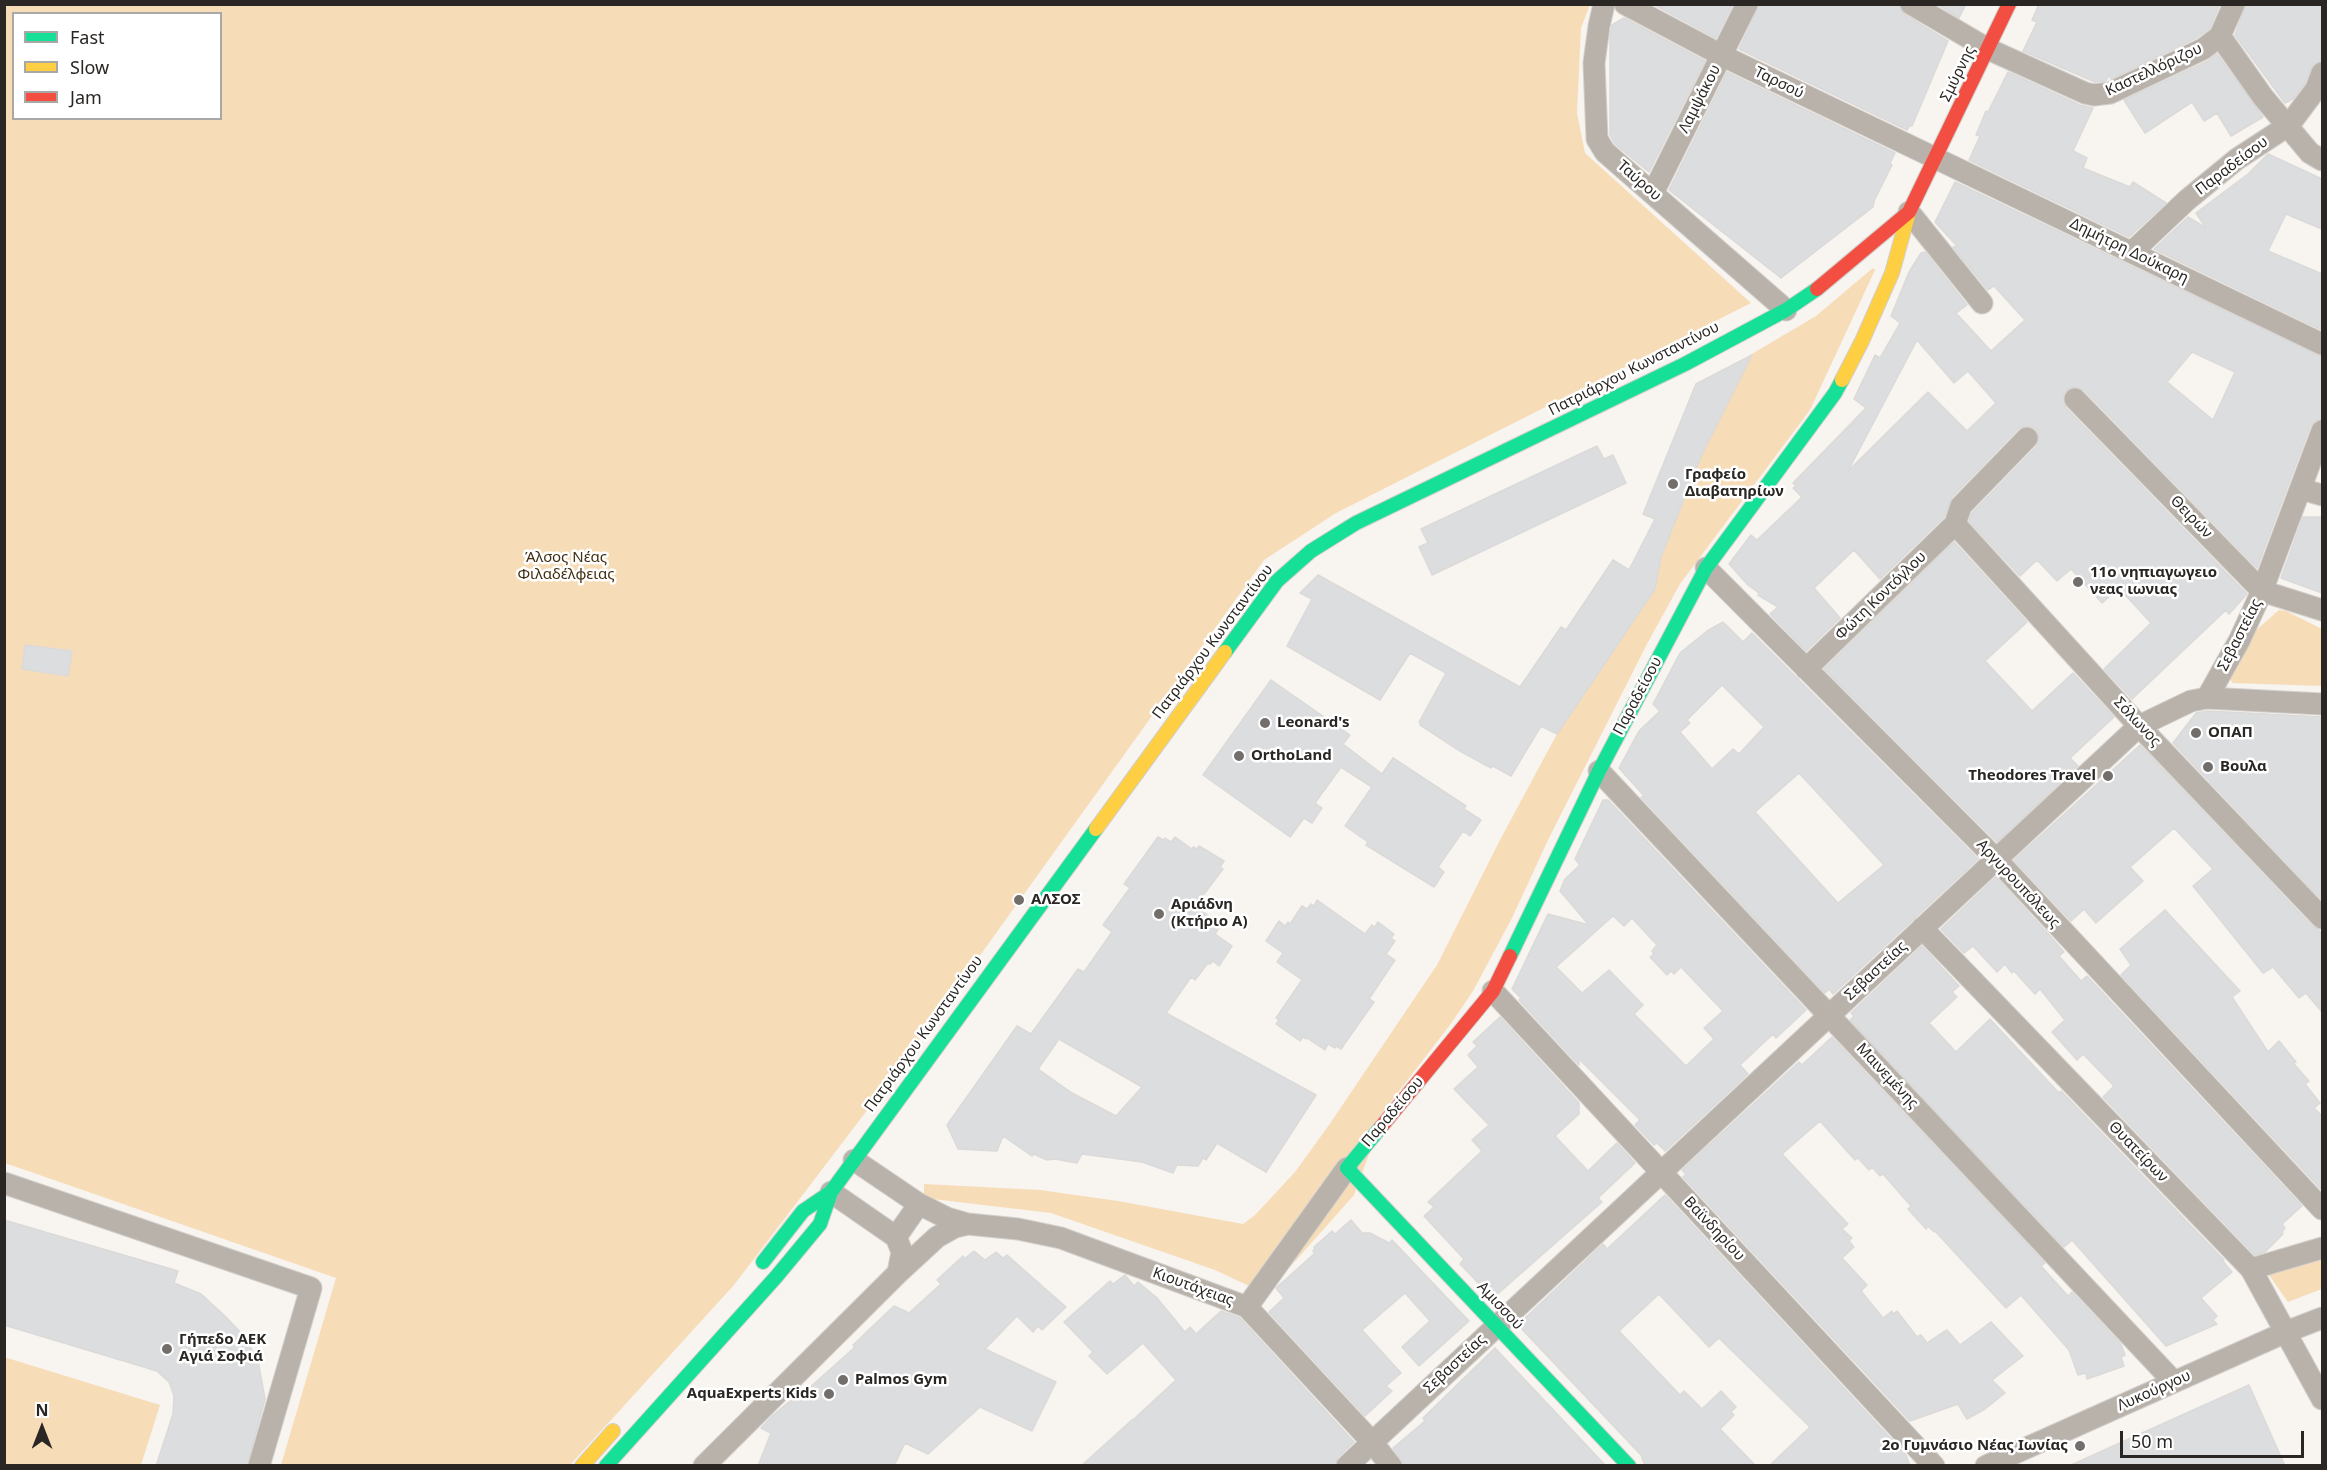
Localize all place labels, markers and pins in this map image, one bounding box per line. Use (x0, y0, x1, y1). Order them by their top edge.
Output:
place label: Γραφείο Διαβατηρίων (1685, 466, 1784, 501)
marker: Γραφείο Διαβατηρίων (1666, 477, 1680, 491)
place label: 11ο νηπιαγωγειο νεας ιωνιας (2090, 564, 2217, 599)
marker: 11ο νηπιαγωγειο νεας ιωνιας (2071, 575, 2085, 589)
place label: Leonard's (1277, 714, 1349, 732)
marker: Leonard's (1258, 716, 1272, 730)
place label: ΟΠΑΠ (2208, 724, 2253, 742)
marker: ΟΠΑΠ (2189, 726, 2203, 740)
place label: OrthoLand (1251, 747, 1332, 765)
marker: OrthoLand (1232, 749, 1246, 763)
place label: Βουλα (2220, 758, 2267, 776)
marker: Βουλα (2201, 760, 2215, 774)
place label: Theodores Travel (1968, 767, 2096, 785)
marker: Theodores Travel (2101, 769, 2115, 783)
place label: ΑΛΣΟΣ (1031, 891, 1080, 909)
marker: ΑΛΣΟΣ (1012, 893, 1026, 907)
place label: Αριάδνη (Κτήριο Α) (1171, 896, 1248, 931)
marker: Αριάδνη (Κτήριο Α) (1152, 907, 1166, 921)
place label: Γήπεδο ΑΕΚ Αγιά Σοφιά (179, 1331, 266, 1366)
marker: Γήπεδο ΑΕΚ Αγιά Σοφιά (160, 1342, 174, 1356)
place label: Palmos Gym (855, 1371, 947, 1389)
marker: Palmos Gym (836, 1373, 850, 1387)
place label: AquaExperts Kids (687, 1385, 817, 1403)
marker: AquaExperts Kids (822, 1387, 836, 1401)
place label: 2ο Γυμνάσιο Νέας Ιωνίας (1882, 1437, 2068, 1455)
marker: 2ο Γυμνάσιο Νέας Ιωνίας (2073, 1439, 2087, 1453)

